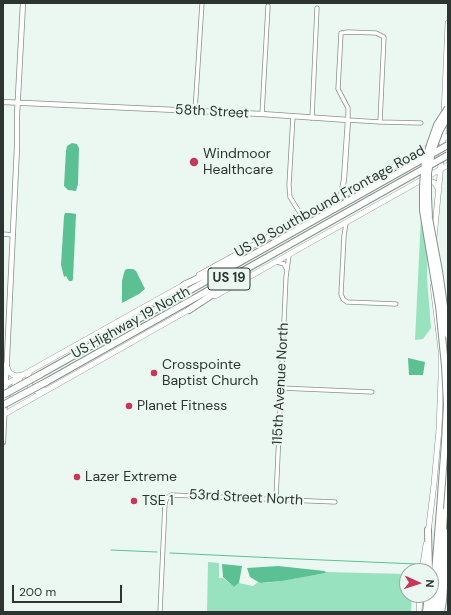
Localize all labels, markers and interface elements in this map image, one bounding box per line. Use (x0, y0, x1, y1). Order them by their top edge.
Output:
street label: 58th Street (175, 102, 249, 122)
street label: US 19 Southbound Frontage Road (232, 142, 428, 262)
place label: Windmoor Healthcare (203, 146, 273, 178)
marker: Windmoor Healthcare (188, 156, 200, 168)
road number: US 19 (208, 268, 250, 290)
street label: US Highway 19 North (69, 283, 193, 363)
street label: 115th Avenue North (269, 322, 293, 446)
place label: Crosspointe Baptist Church (162, 357, 258, 390)
marker: Crosspointe Baptist Church (149, 368, 159, 378)
place label: Planet Fitness (137, 398, 227, 414)
marker: Planet Fitness (124, 401, 134, 411)
place label: Lazer Extreme (85, 469, 177, 485)
marker: Lazer Extreme (72, 472, 82, 482)
street label: 53rd Street North (188, 487, 304, 509)
place label: TSE 1 (142, 493, 174, 509)
marker: TSE 1 (129, 496, 139, 506)
north arrow (399, 563, 439, 603)
scale bar (14, 577, 124, 603)
text: N (423, 579, 437, 588)
text: 200 m (19, 584, 56, 600)

